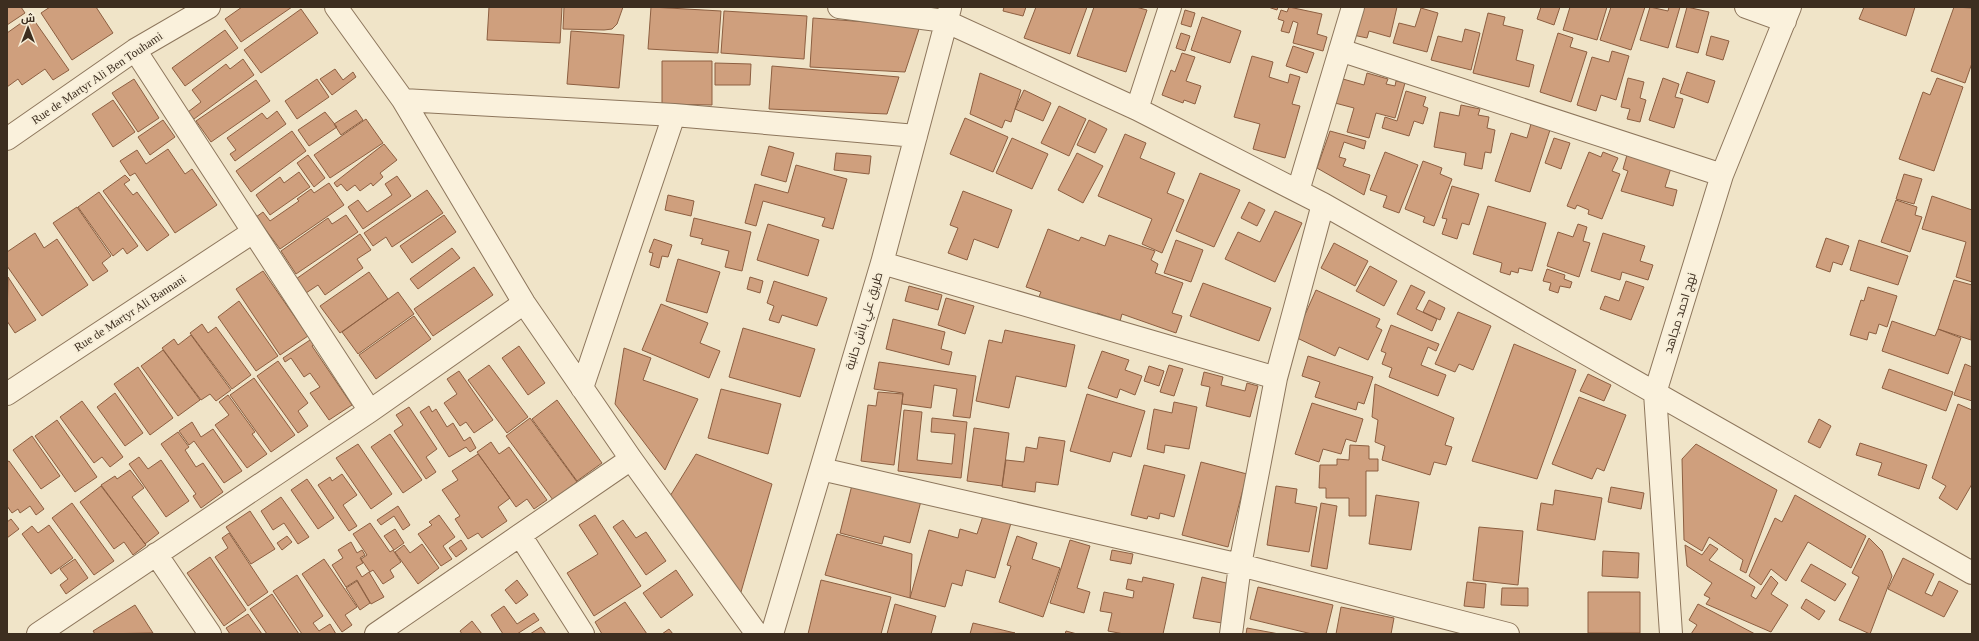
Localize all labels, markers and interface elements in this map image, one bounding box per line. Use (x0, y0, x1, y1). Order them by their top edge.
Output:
north arrow (8, 8, 48, 48)
text: ش (21, 12, 35, 25)
street label: Rue de Martyr Ali Ben Touhami (29, 28, 166, 127)
street label: طريق علي باش حانبة (842, 270, 888, 372)
street label: Rue de Martyr Ali Bannani (71, 271, 189, 354)
street label: نهج احمد مجاهد (1661, 271, 1700, 355)

